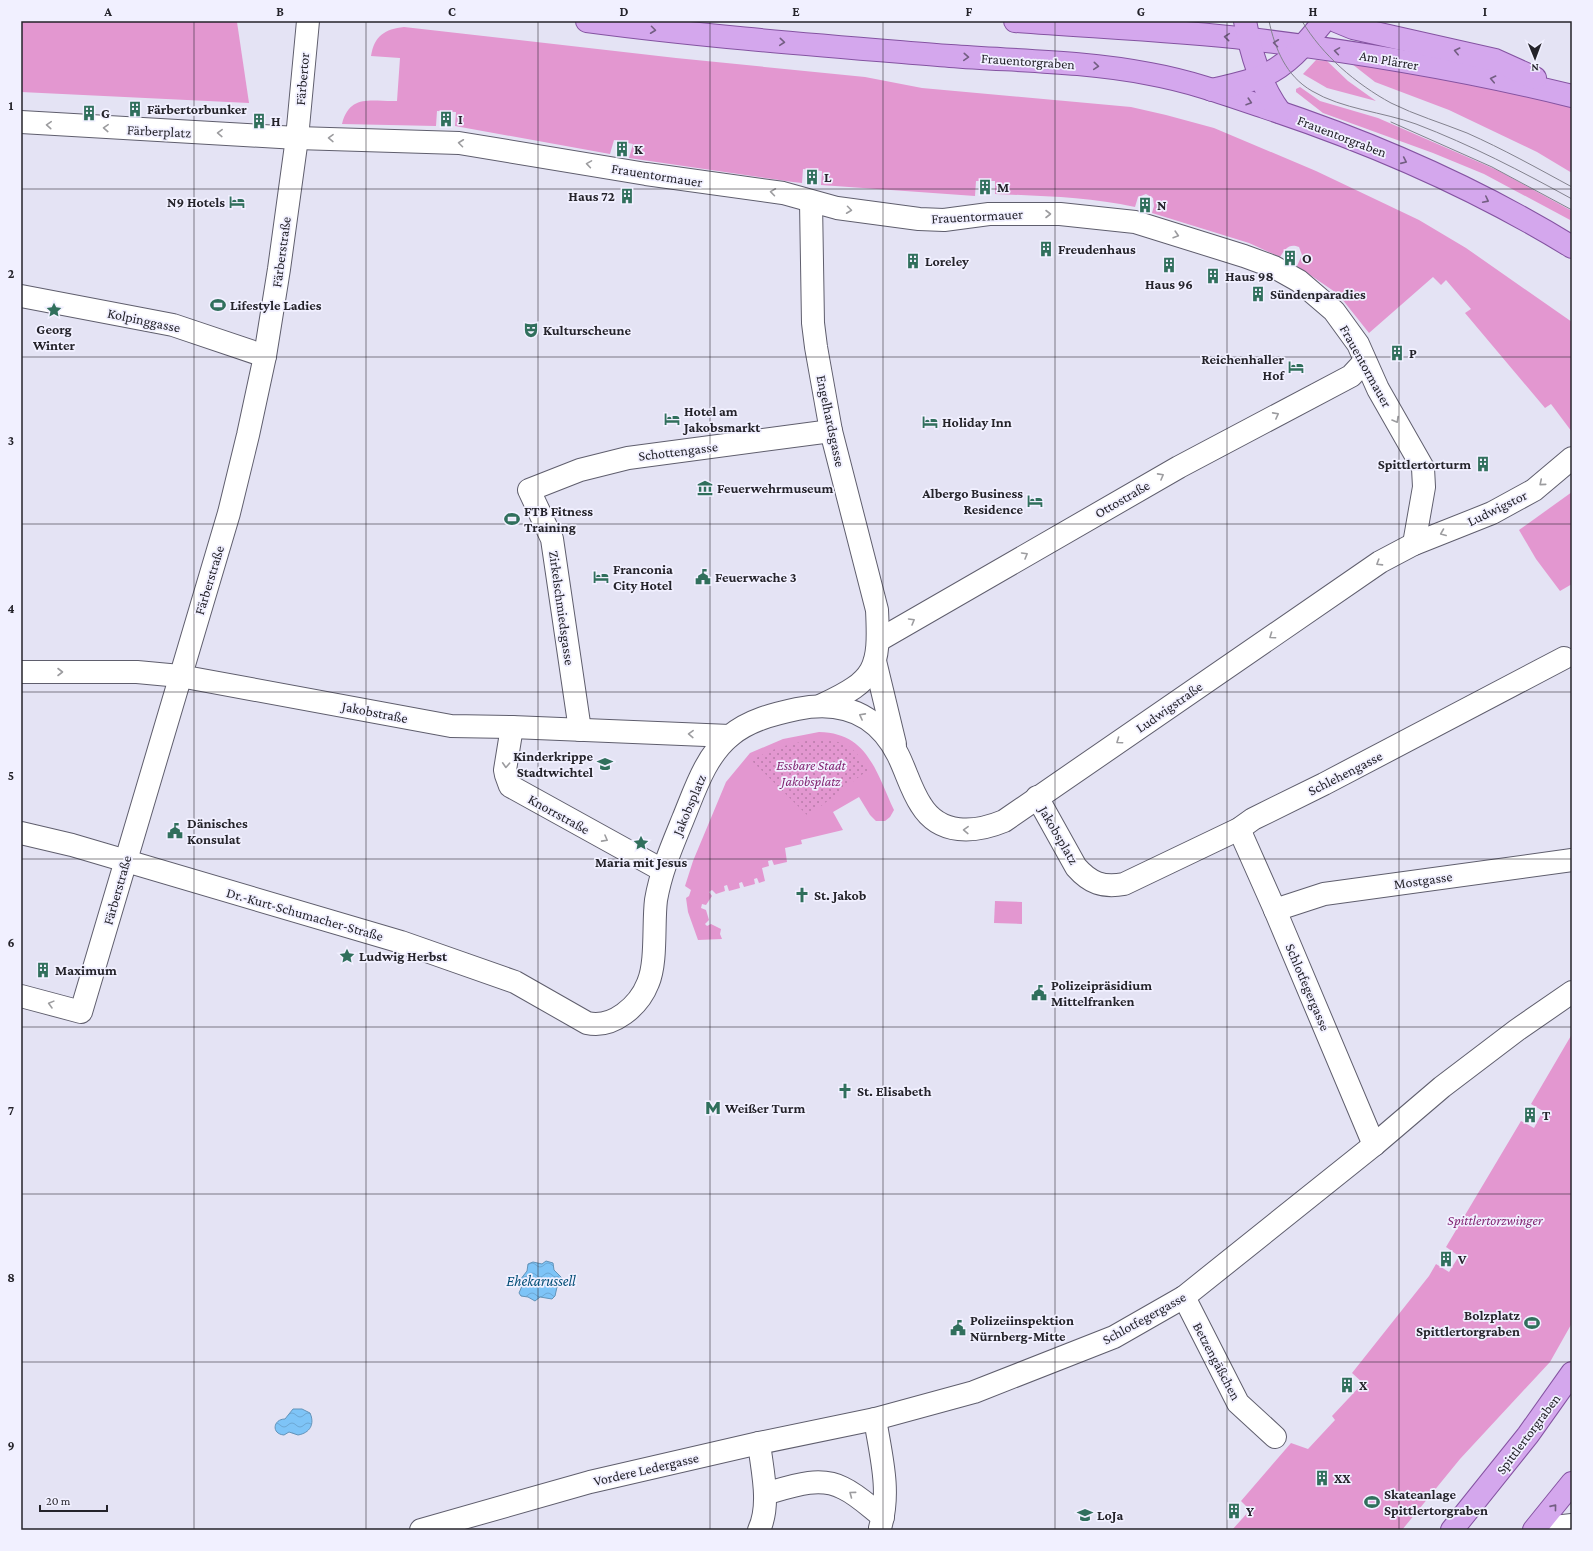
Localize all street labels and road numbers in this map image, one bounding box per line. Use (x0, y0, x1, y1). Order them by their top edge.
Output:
street label: Am Plärrer (1358, 47, 1420, 73)
street label: Frauentorgraben (980, 50, 1076, 72)
street label: Färbertor (292, 52, 312, 106)
street label: Frauentorgraben (1295, 112, 1389, 161)
street label: Färberplatz (126, 121, 192, 141)
street label: Frauentormauer (610, 160, 704, 190)
street label: Frauentormauer (931, 206, 1023, 226)
street label: Färberstraße (268, 216, 294, 288)
street label: Kolpinggasse (106, 304, 182, 336)
street label: Frauentormauer (1337, 322, 1395, 410)
street label: Engelhardsgasse (813, 374, 849, 468)
street label: Schottengasse (637, 438, 719, 464)
street label: Ottostraße (1092, 477, 1152, 521)
street label: Ludwigstor (1465, 487, 1529, 529)
street label: Färberstraße (191, 543, 227, 617)
street label: Zirkelschmiedsgasse (546, 550, 578, 666)
street label: Ludwigstraße (1133, 678, 1205, 736)
street label: Jakobstraße (339, 697, 409, 726)
street label: Schlehengasse (1305, 747, 1385, 799)
street label: Jakobsplatz (668, 772, 709, 840)
street label: Knorrstraße (526, 791, 592, 837)
street label: Jakobsplatz (1035, 801, 1082, 867)
street label: Färberstraße (99, 853, 135, 927)
street label: Mostgasse (1393, 868, 1453, 892)
street label: Dr.-Kurt-Schumacher-Straße (225, 884, 385, 944)
street label: Schlotfegergasse (1282, 941, 1334, 1033)
street label: Schlotfegergasse (1099, 1288, 1189, 1348)
street label: Betzengäßchen (1190, 1319, 1244, 1403)
street label: Spittlertorgraben (1493, 1390, 1564, 1477)
street label: Vordere Ledergasse (592, 1449, 700, 1489)

